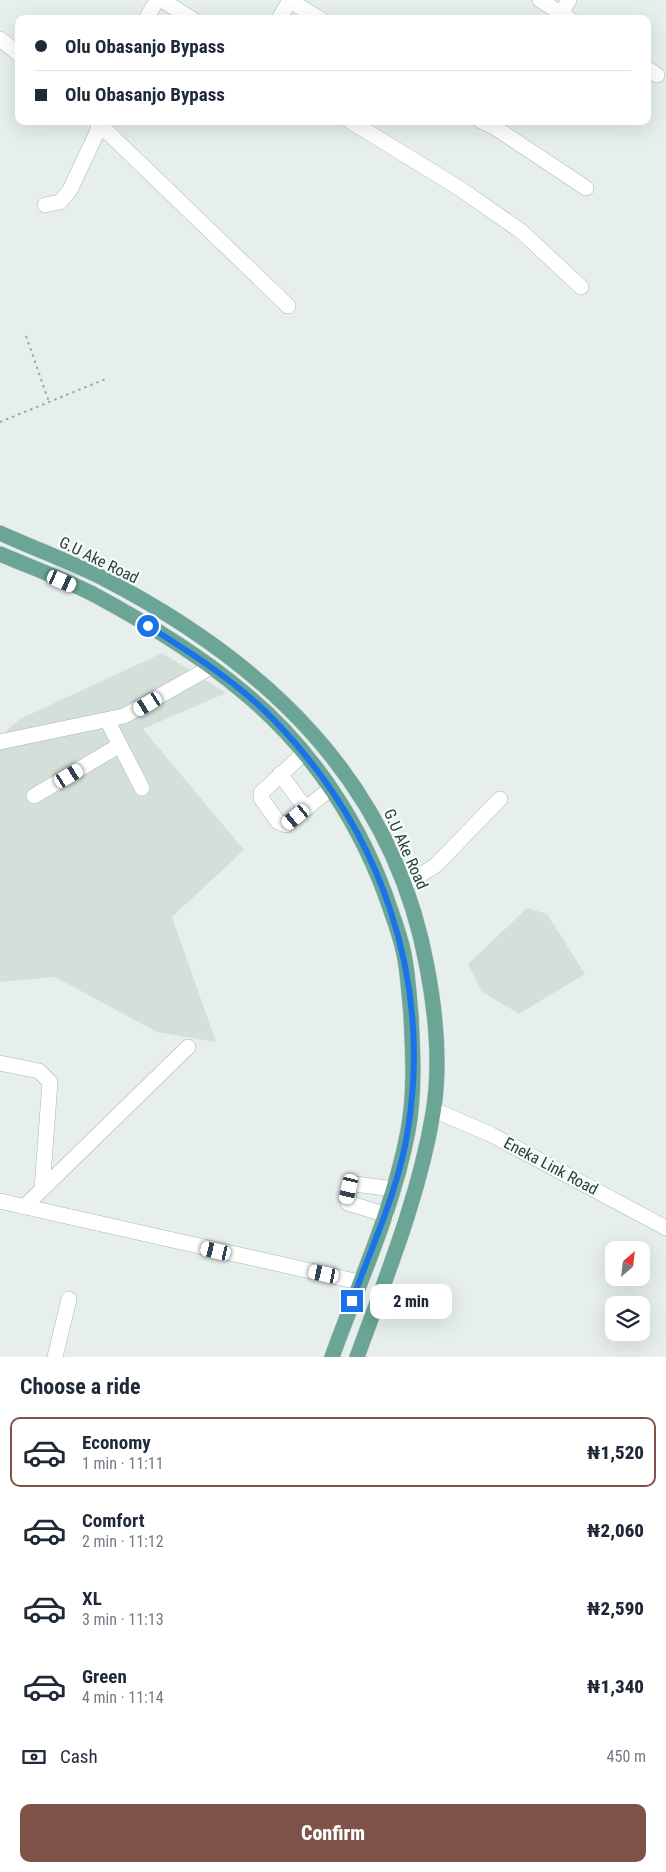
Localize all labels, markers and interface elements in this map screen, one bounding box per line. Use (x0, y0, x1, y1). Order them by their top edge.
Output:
text: Olu Obasanjo Bypass (65, 35, 225, 58)
text: Olu Obasanjo Bypass (65, 83, 225, 106)
street label: G.U Ake Road (56, 533, 142, 587)
car (45, 568, 78, 594)
route start (137, 615, 159, 637)
car (131, 690, 164, 718)
car (52, 762, 85, 790)
car (279, 802, 312, 832)
street label: G.U Ake Road (380, 806, 432, 892)
street label: Eneka Link Road (501, 1133, 601, 1199)
car (338, 1173, 359, 1205)
car (199, 1240, 232, 1262)
north arrow (605, 1241, 650, 1286)
map controls (605, 1241, 650, 1341)
car (307, 1264, 340, 1284)
callout: 2 min (370, 1284, 452, 1318)
route end (341, 1290, 363, 1312)
text: 2 min (393, 1292, 429, 1311)
button: layers (605, 1296, 650, 1341)
text: Choose a ride (20, 1374, 141, 1399)
icon: car (22, 1430, 67, 1475)
text: Economy (82, 1431, 151, 1454)
text: ₦1,520 (587, 1441, 644, 1464)
text: 1 min · 11:11 (82, 1454, 164, 1473)
icon: car (22, 1508, 67, 1553)
text: Comfort (82, 1509, 145, 1532)
text: ₦2,060 (587, 1519, 644, 1542)
text: 2 min · 11:12 (82, 1532, 164, 1551)
icon: car (22, 1586, 67, 1631)
text: XL (82, 1587, 102, 1610)
text: ₦2,590 (587, 1597, 644, 1620)
text: 3 min · 11:13 (82, 1610, 164, 1629)
icon: car (22, 1664, 67, 1709)
text: Green (82, 1665, 127, 1688)
text: ₦1,340 (587, 1675, 644, 1698)
text: 4 min · 11:14 (82, 1688, 164, 1707)
icon: cash (20, 1743, 48, 1771)
text: Cash (60, 1745, 98, 1768)
text: 450 m (607, 1747, 646, 1766)
button: Confirm (20, 1804, 646, 1862)

